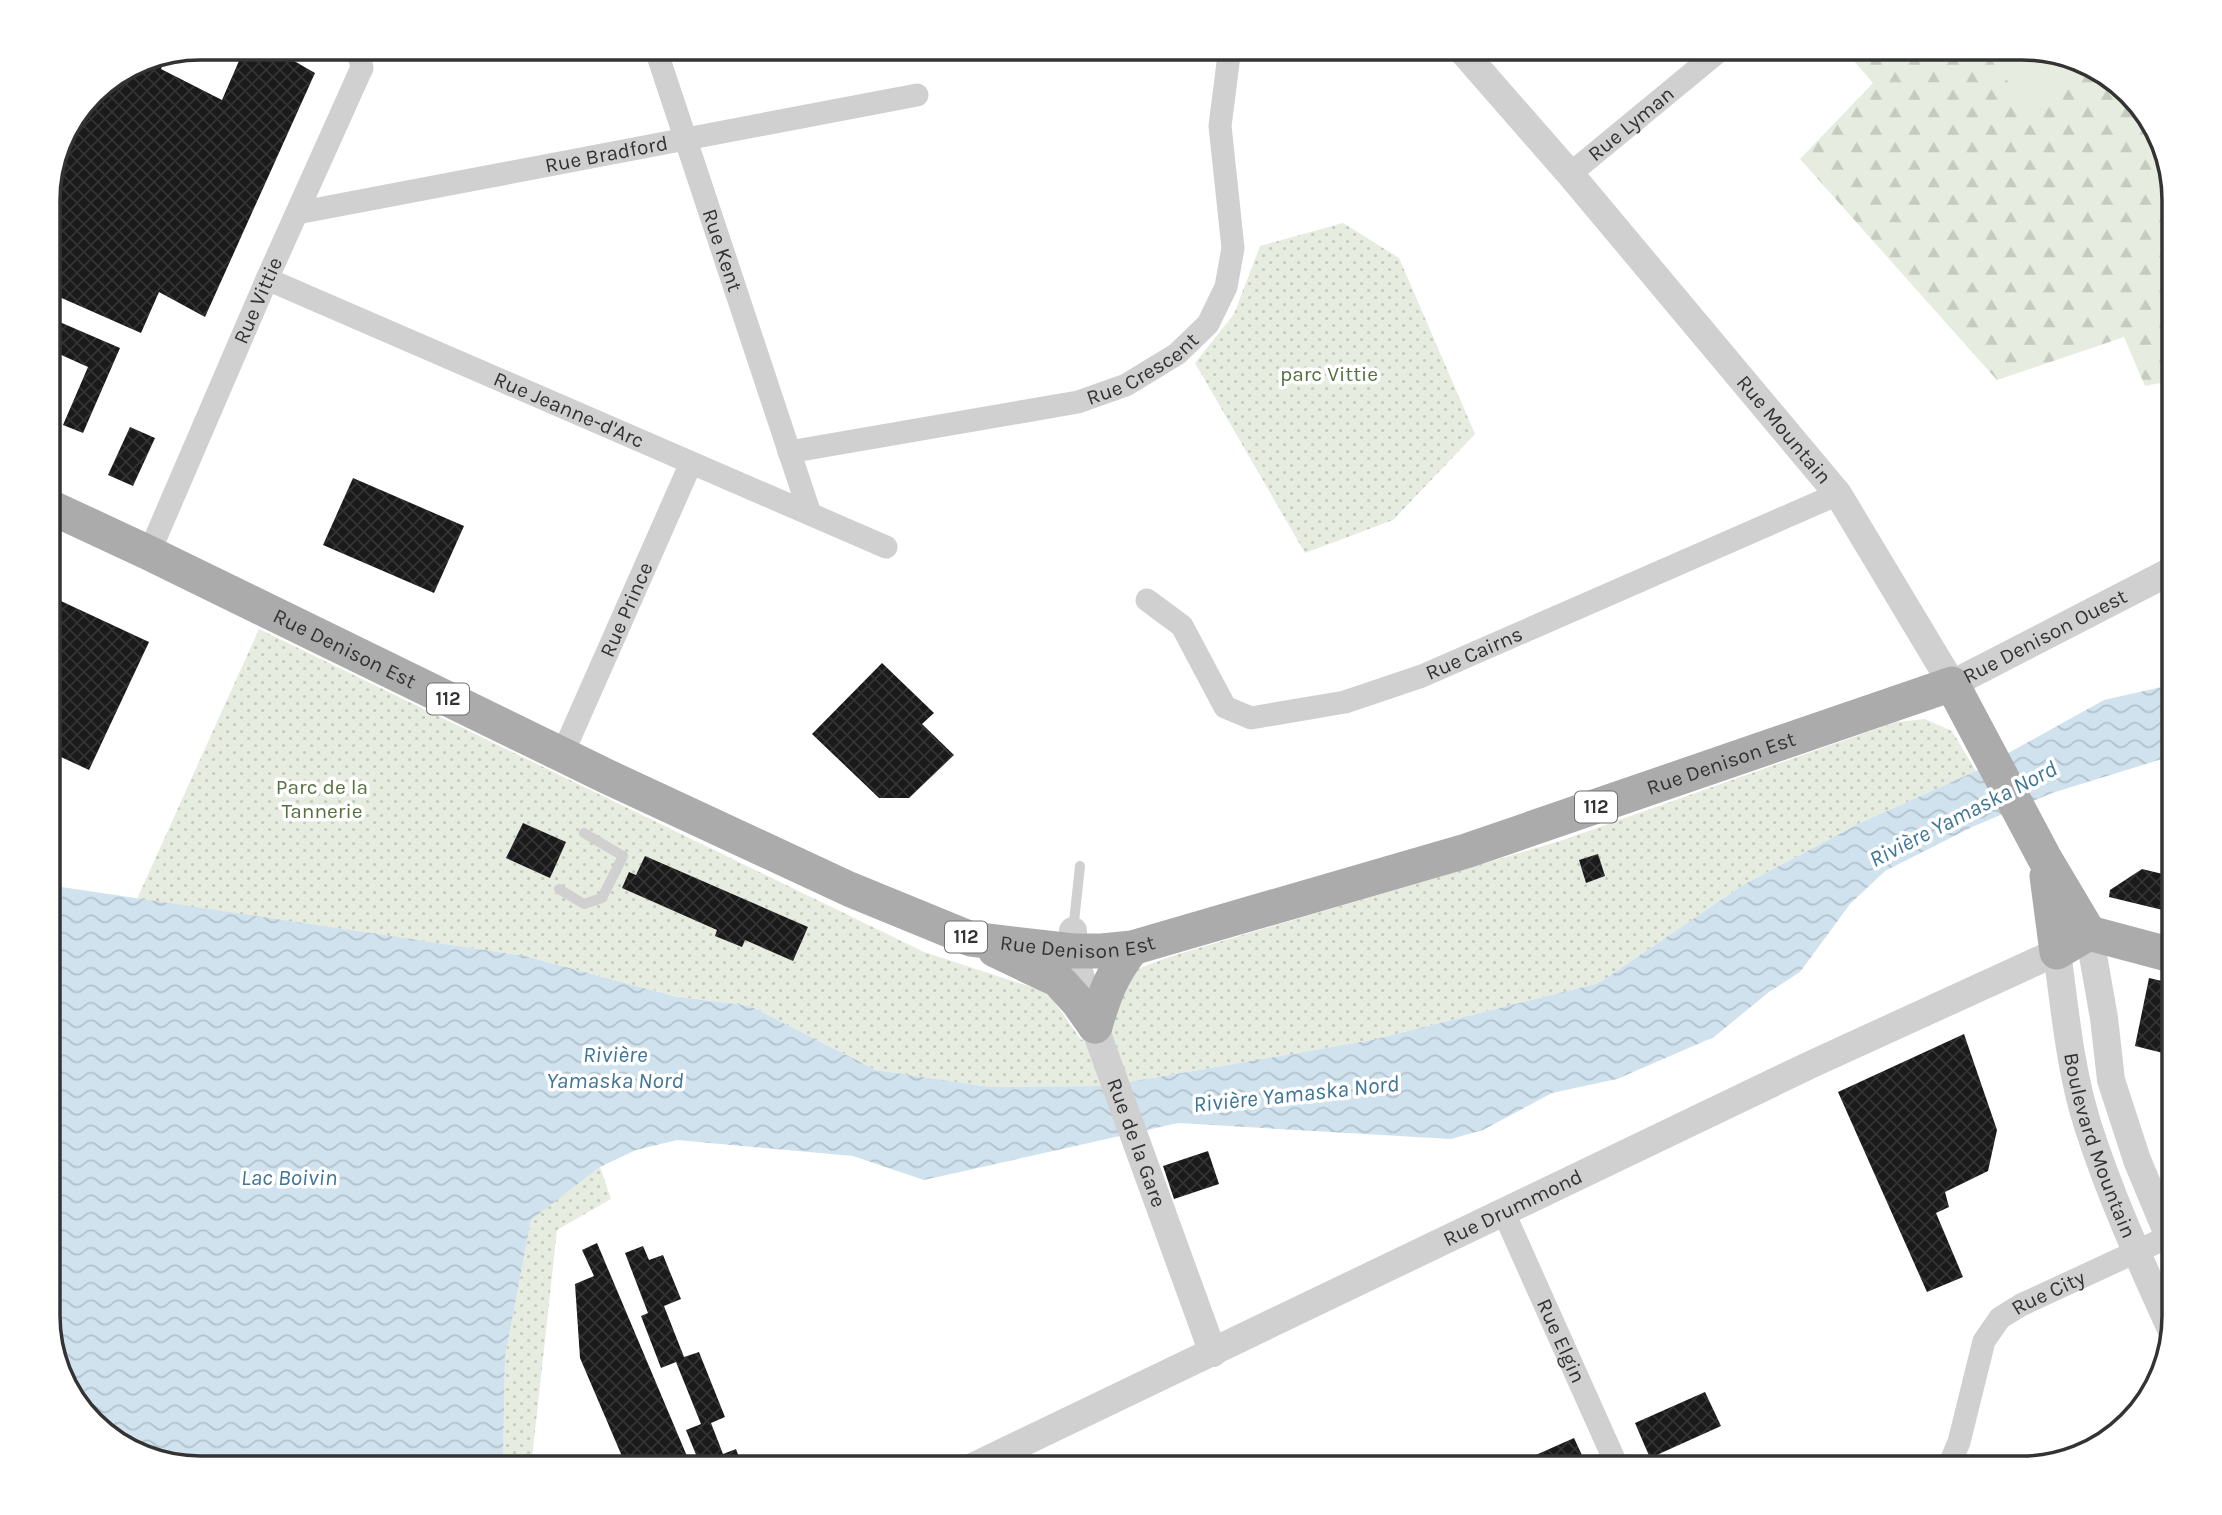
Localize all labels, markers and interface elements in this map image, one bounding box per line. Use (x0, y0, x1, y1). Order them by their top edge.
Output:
street label: Rue Lyman (1583, 81, 1679, 166)
street label: Rue Bradford (543, 131, 670, 178)
street label: Rue Kent (698, 206, 747, 295)
street label: Rue Vittie (228, 253, 287, 348)
street label: Rue Crescent (1083, 328, 1203, 410)
park label: parc Vittie (1280, 362, 1378, 386)
street label: Rue Jeanne-d'Arc (490, 367, 648, 453)
street label: Rue Mountain (1732, 370, 1836, 489)
street label: Rue Prince (595, 558, 658, 661)
street label: Rue Denison Ouest (1959, 584, 2131, 688)
street label: Rue Denison Est (269, 603, 420, 693)
street label: Rue Cairns (1422, 621, 1526, 685)
road number: 112 (427, 684, 469, 714)
street label: Rue Denison Est (1643, 727, 1799, 800)
water label: Rivière Yamaska Nord (1865, 755, 2061, 873)
park label: Parc de la Tannerie (276, 775, 368, 823)
road number: 112 (1575, 792, 1617, 822)
road number: 112 (945, 922, 987, 953)
street label: Rue Denison Est (999, 930, 1158, 964)
water label: Rivière Yamaska Nord (546, 1041, 684, 1094)
street label: Boulevard Mountain (2059, 1051, 2141, 1242)
water label: Rivière Yamaska Nord (1192, 1070, 1400, 1118)
street label: Rue de la Gare (1102, 1075, 1171, 1210)
water label: Lac Boivin (241, 1164, 337, 1191)
street label: Rue Drummond (1439, 1164, 1586, 1251)
street label: Rue City (2007, 1265, 2089, 1320)
street label: Rue Elgin (1532, 1295, 1590, 1387)

